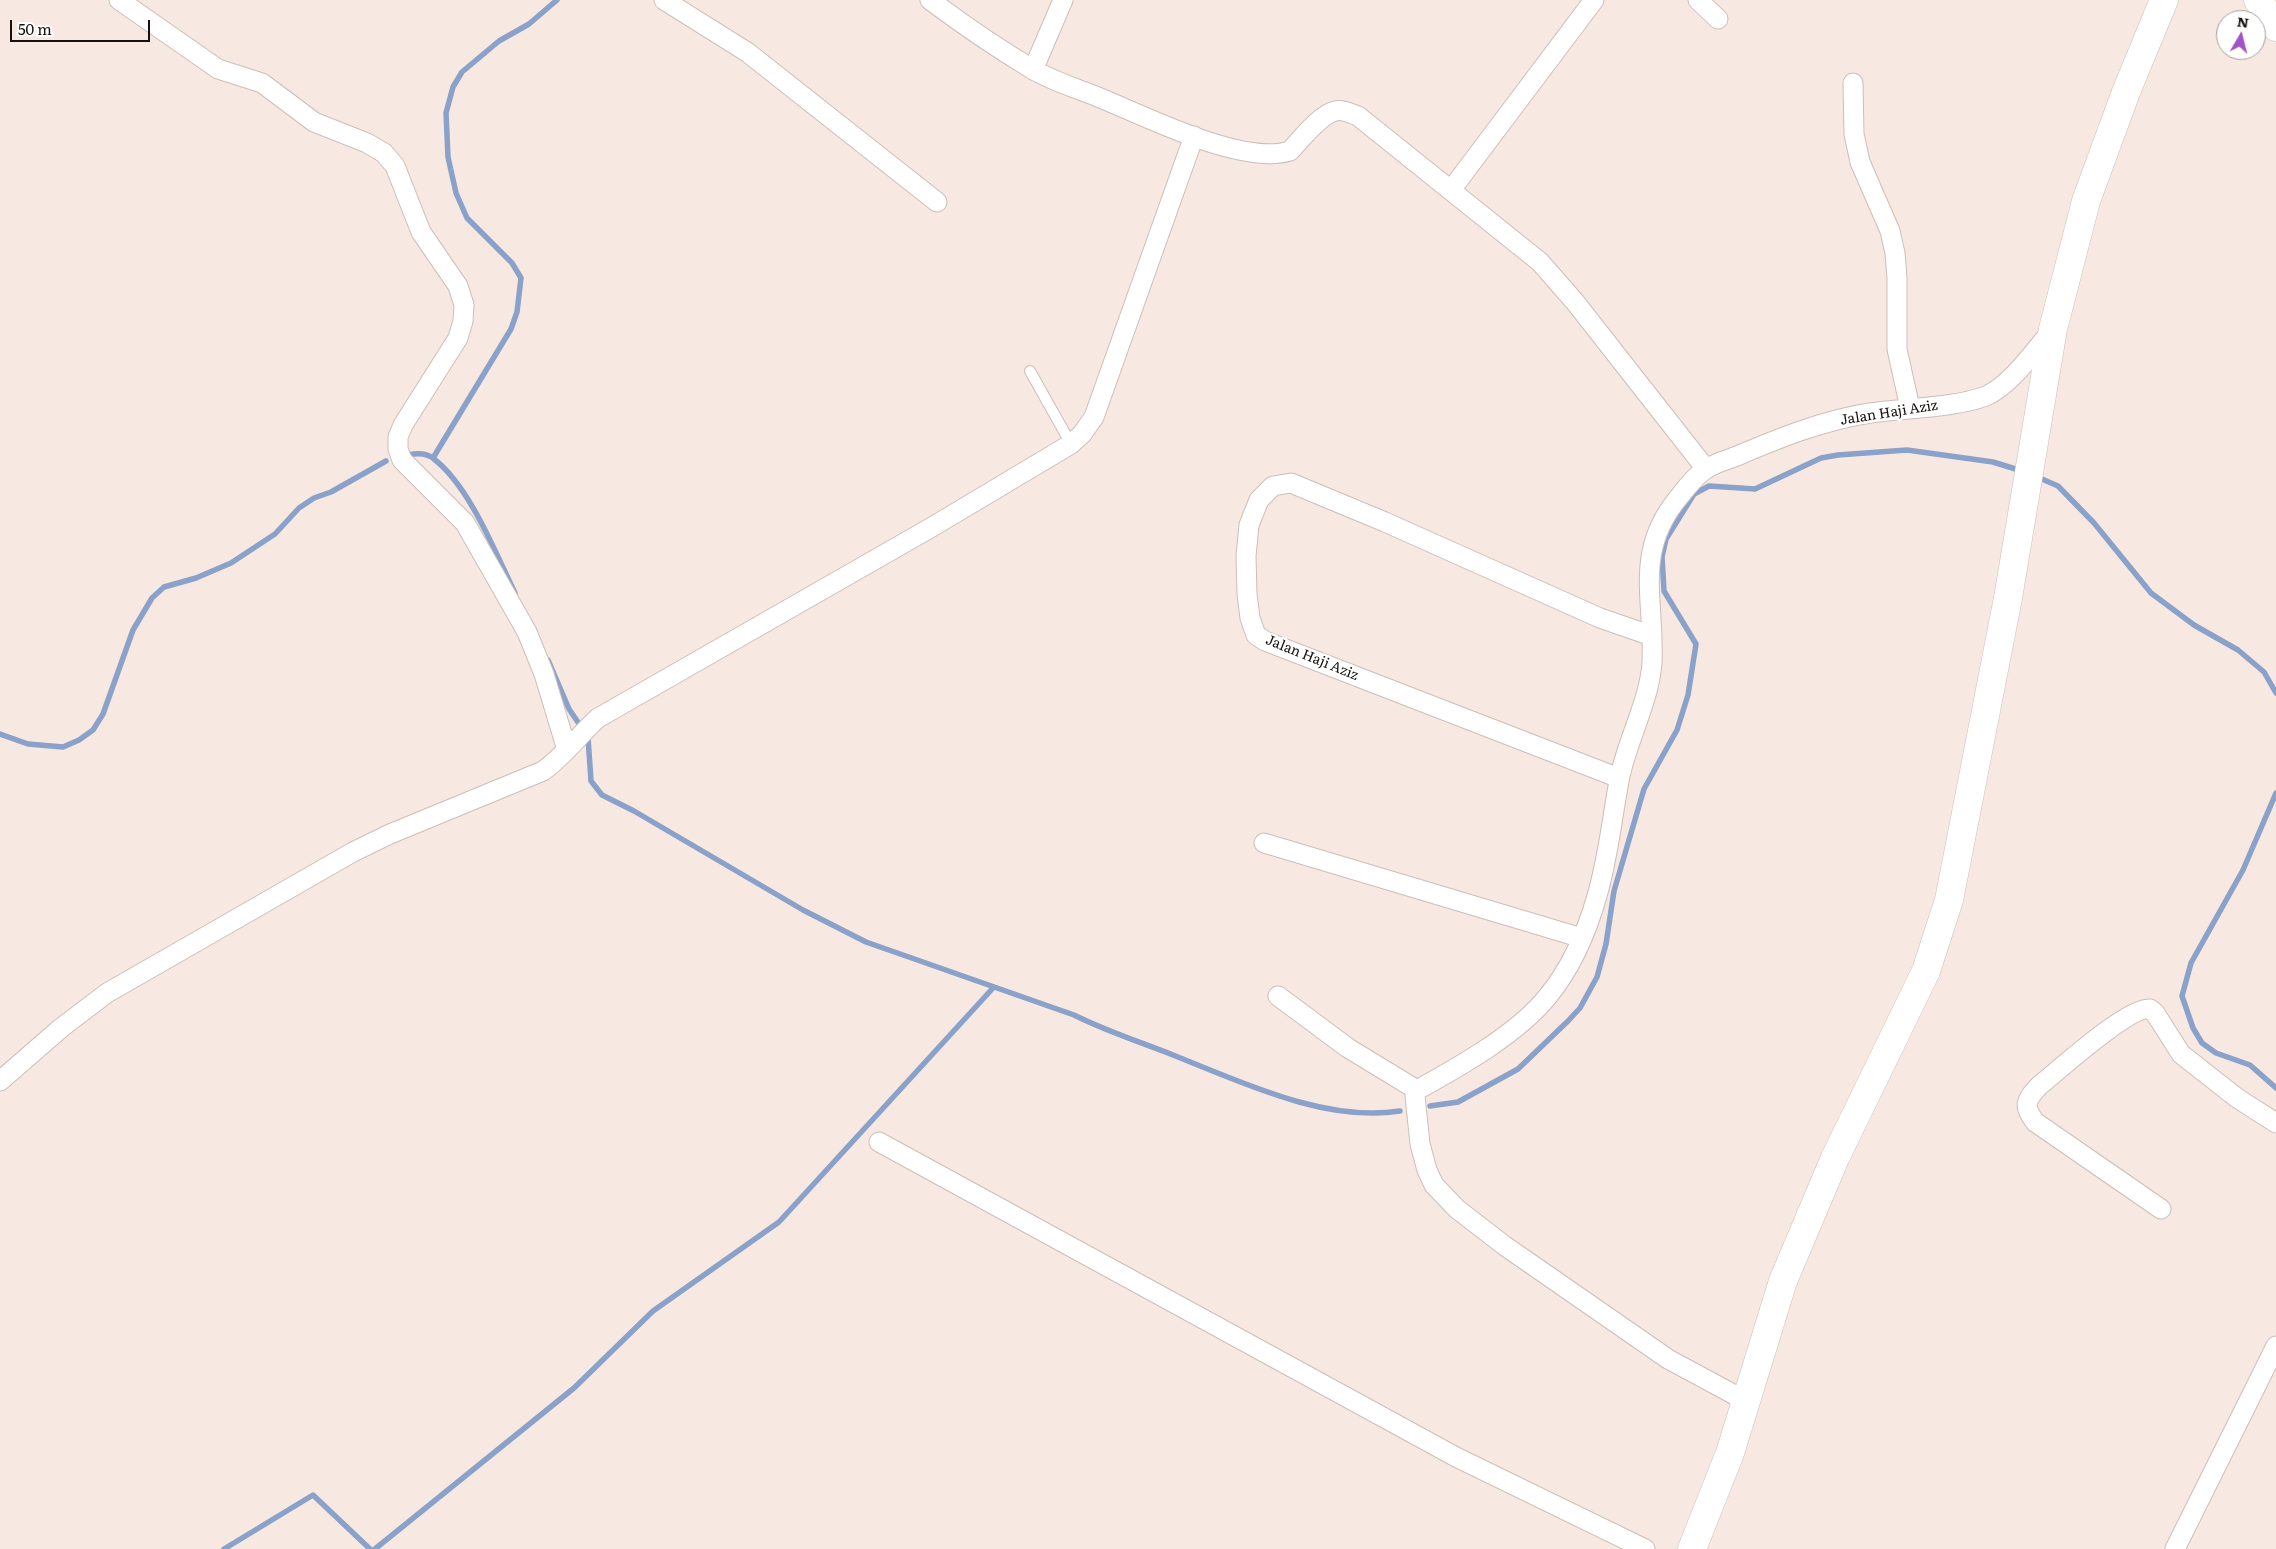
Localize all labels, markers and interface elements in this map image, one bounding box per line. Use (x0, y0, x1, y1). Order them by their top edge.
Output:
scale bar (12, 10, 152, 42)
north arrow (2216, 10, 2266, 60)
text: N (2236, 10, 2250, 32)
text: 50 m (18, 17, 52, 40)
street label: Jalan Haji Aziz (1839, 397, 1939, 429)
street label: Jalan Haji Aziz (1263, 632, 1361, 684)

